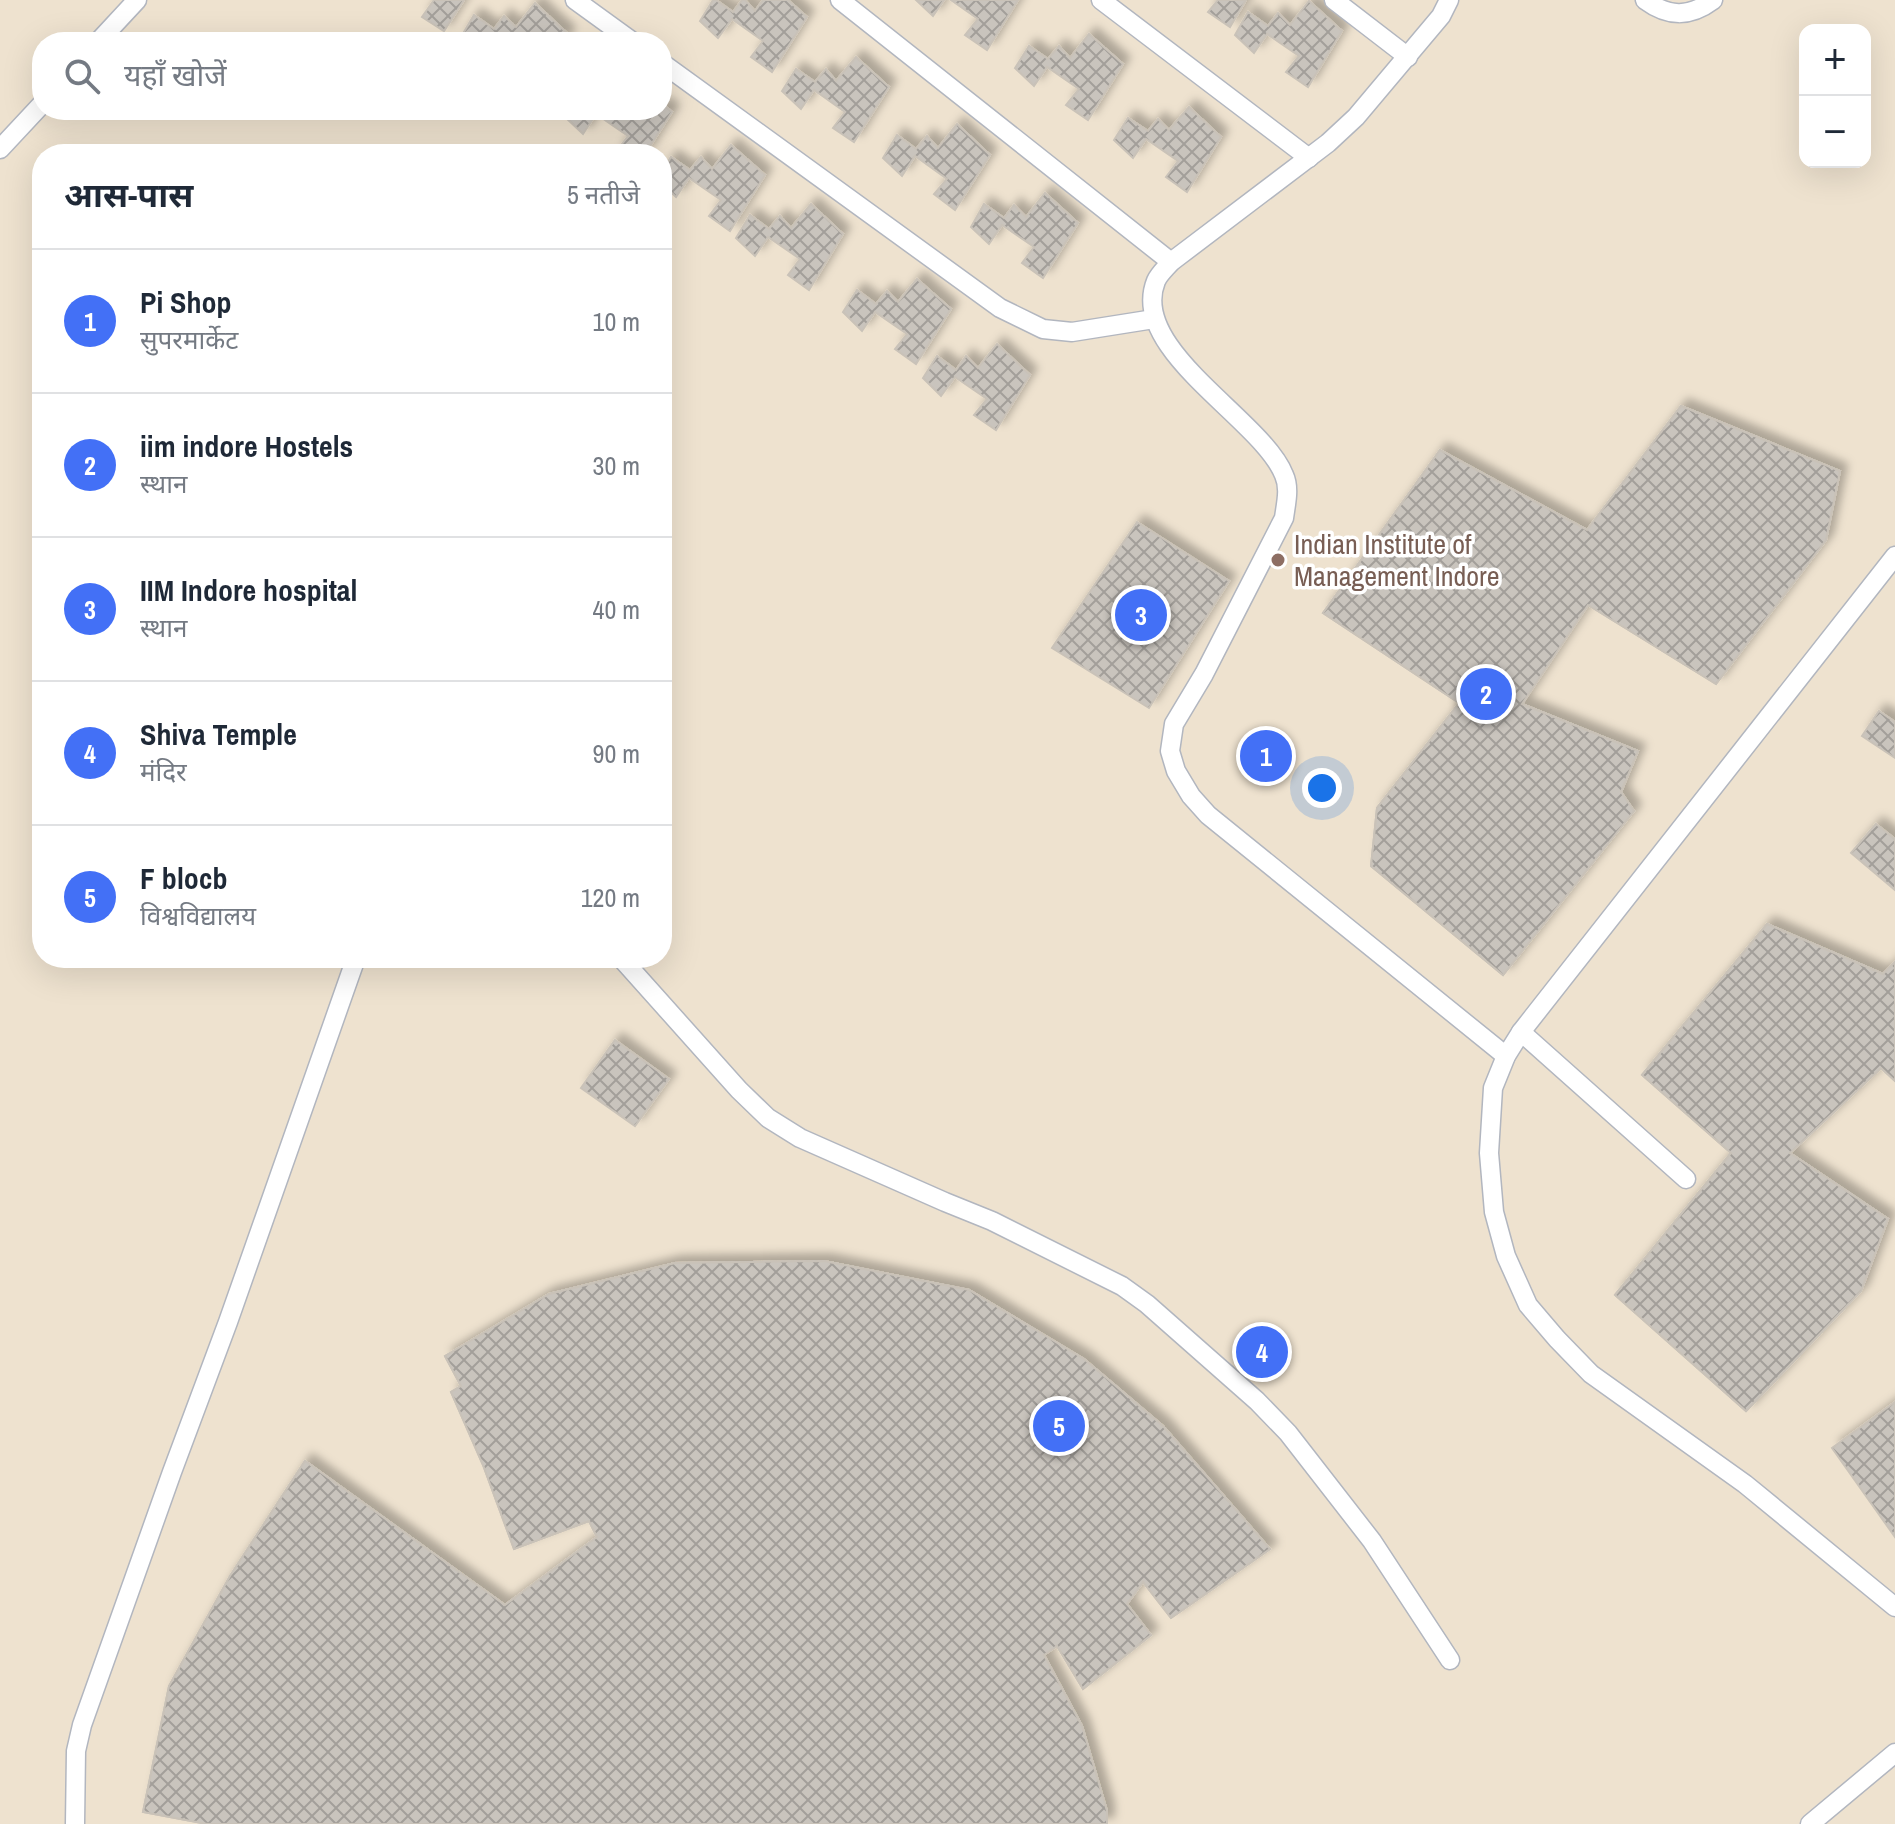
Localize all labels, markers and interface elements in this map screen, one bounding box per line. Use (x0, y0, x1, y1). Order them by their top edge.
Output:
map controls (1799, 24, 1871, 168)
button: + (1799, 24, 1871, 96)
search box (32, 32, 672, 120)
icon: search (60, 54, 104, 98)
text: यहाँ खोजें (124, 55, 227, 95)
button: − (1799, 96, 1871, 168)
text: आस-पास (64, 172, 193, 218)
text: 5 नतीजे (567, 177, 640, 212)
text: Pi Shop (140, 282, 232, 322)
text: 1 (84, 304, 96, 339)
text: 10 m (593, 304, 640, 339)
text: सुपरमार्केट (140, 322, 238, 357)
text: iim indore Hostels (140, 426, 353, 466)
text: 2 (84, 448, 96, 483)
text: 30 m (593, 448, 640, 483)
text: स्थान (140, 466, 187, 501)
place label: Indian Institute of Management Indore (1294, 525, 1500, 595)
marker: Indian Institute of Management Indore (1269, 551, 1287, 569)
text: IIM Indore hospital (140, 570, 357, 610)
pin: 3 (1115, 585, 1167, 645)
text: 3 (84, 592, 96, 627)
text: 40 m (593, 592, 640, 627)
text: स्थान (140, 610, 187, 645)
pin: 2 (1460, 664, 1512, 724)
text: Shiva Temple (140, 714, 297, 754)
pin: 1 (1240, 726, 1292, 786)
text: 4 (84, 736, 96, 771)
text: 90 m (593, 736, 640, 771)
text: मंदिर (140, 754, 187, 789)
your location (1302, 768, 1342, 808)
text: F blocb (140, 858, 227, 898)
text: 5 (84, 880, 96, 915)
text: 120 m (581, 880, 640, 915)
text: विश्वविद्यालय (140, 898, 256, 933)
pin: 4 (1236, 1322, 1288, 1382)
pin: 5 (1033, 1396, 1085, 1456)

